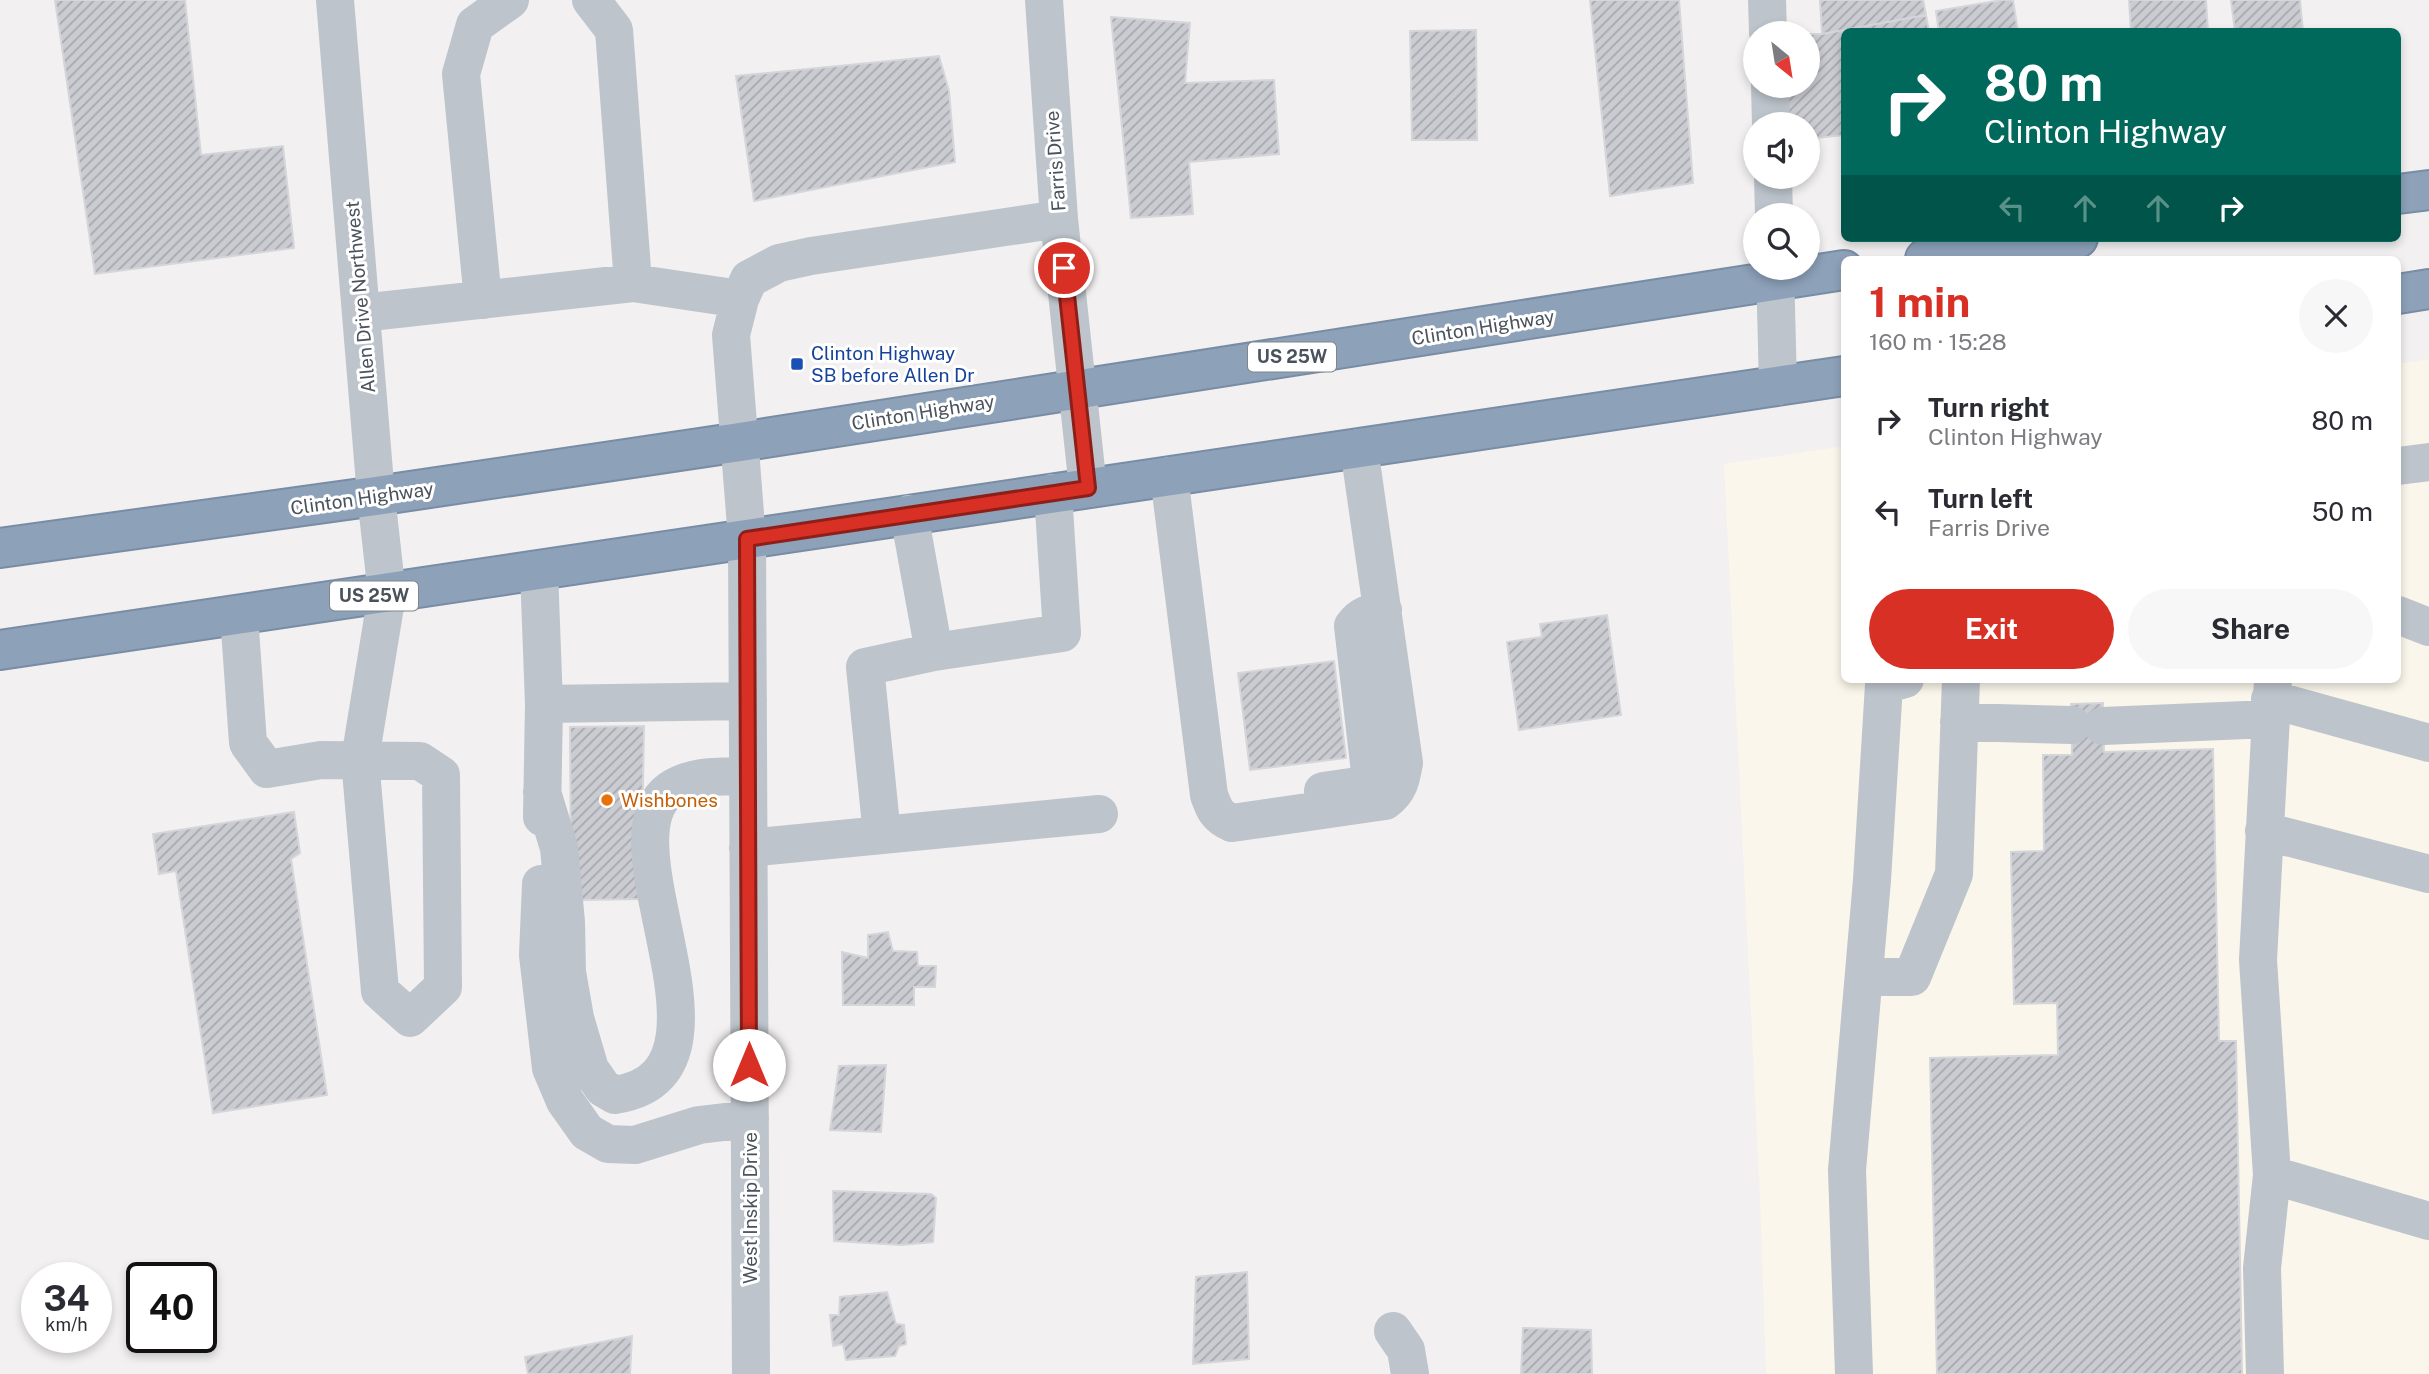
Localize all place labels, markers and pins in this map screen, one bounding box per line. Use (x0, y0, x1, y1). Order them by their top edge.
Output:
pin (1034, 238, 1094, 298)
place label: Clinton Highway SB before Allen Dr (811, 342, 975, 386)
marker: Clinton Highway SB before Allen Dr (789, 356, 805, 372)
place label: Wishbones (621, 789, 718, 811)
marker: Wishbones (599, 792, 615, 808)

